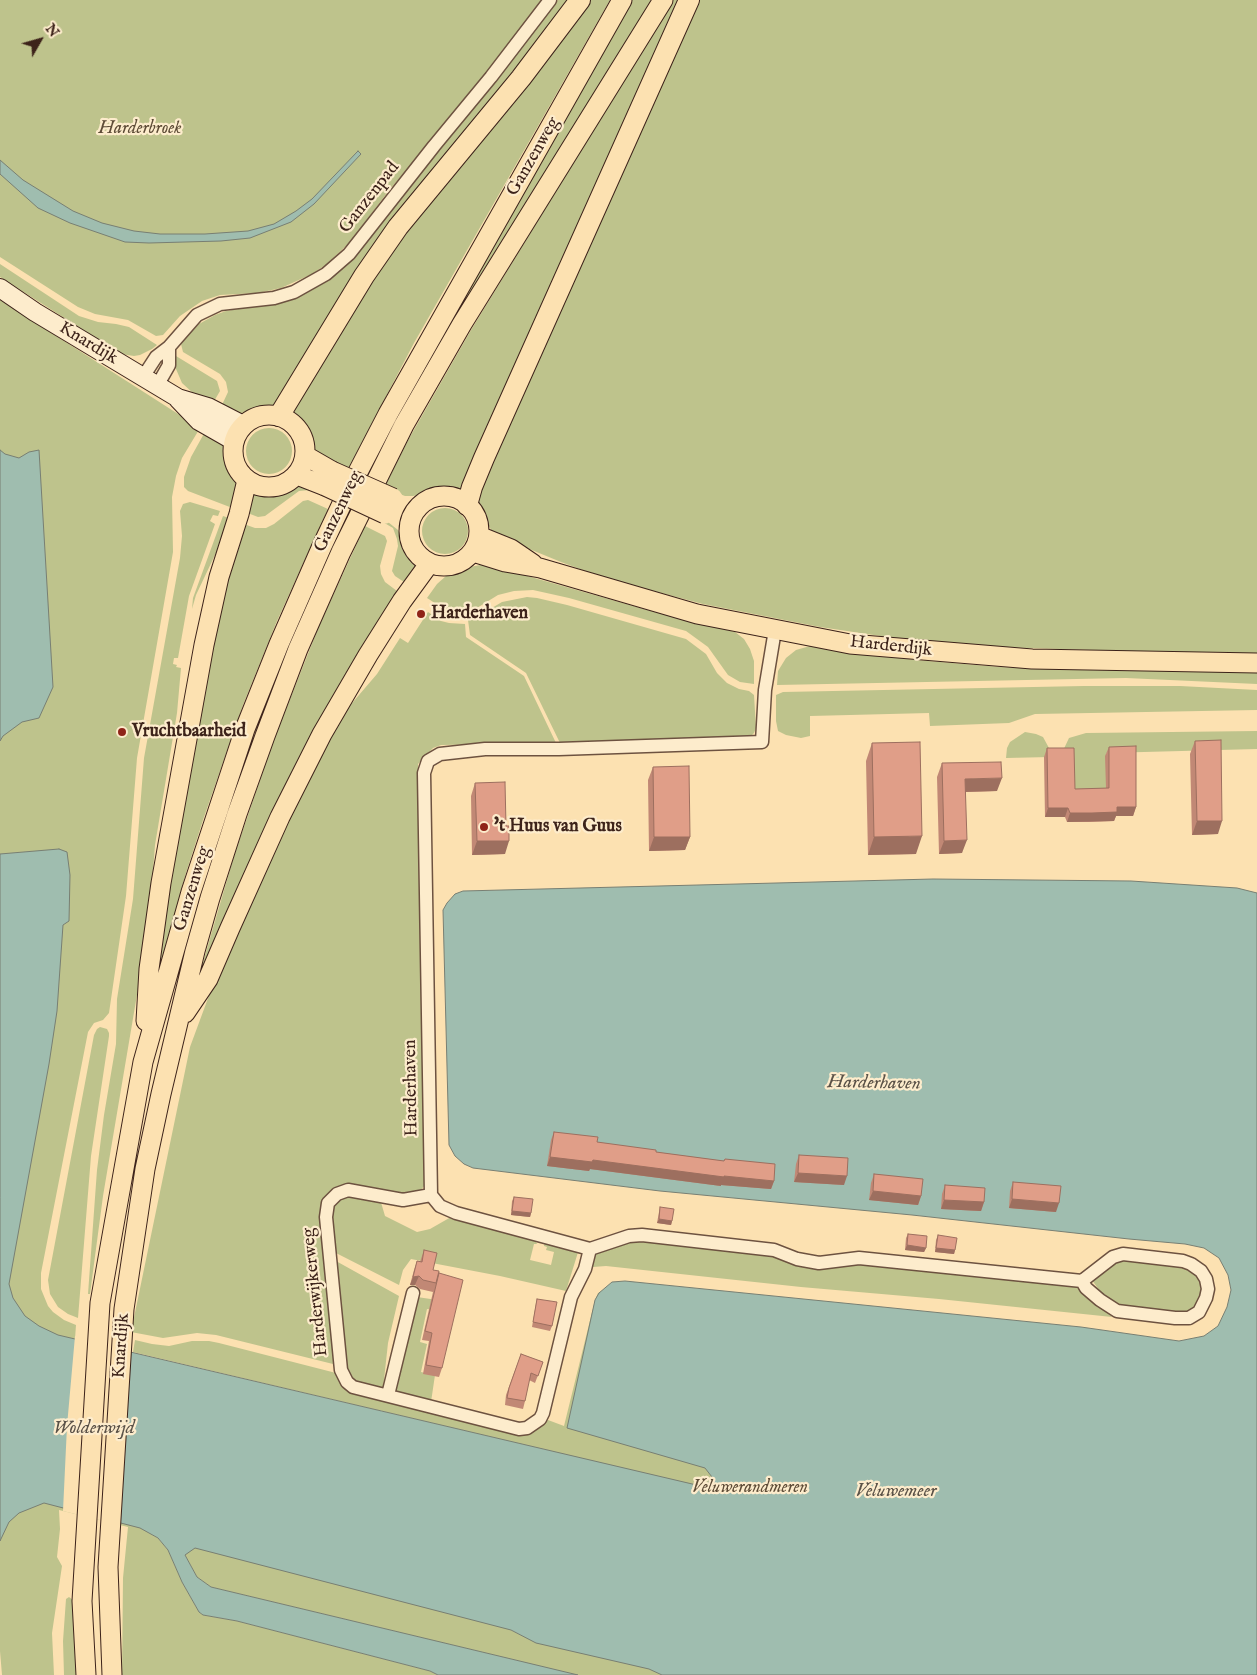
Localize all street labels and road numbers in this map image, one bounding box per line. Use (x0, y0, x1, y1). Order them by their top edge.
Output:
street label: Ganzenweg (503, 114, 565, 200)
street label: Ganzenpad (335, 158, 405, 238)
street label: Knardijk (54, 318, 122, 370)
street label: Ganzenweg (310, 468, 368, 556)
street label: Harderdijk (849, 632, 933, 662)
street label: Ganzenweg (170, 844, 216, 934)
street label: Harderhaven (400, 1039, 424, 1137)
street label: Harderwijkerweg (299, 1227, 333, 1357)
street label: Knardijk (109, 1313, 135, 1379)

